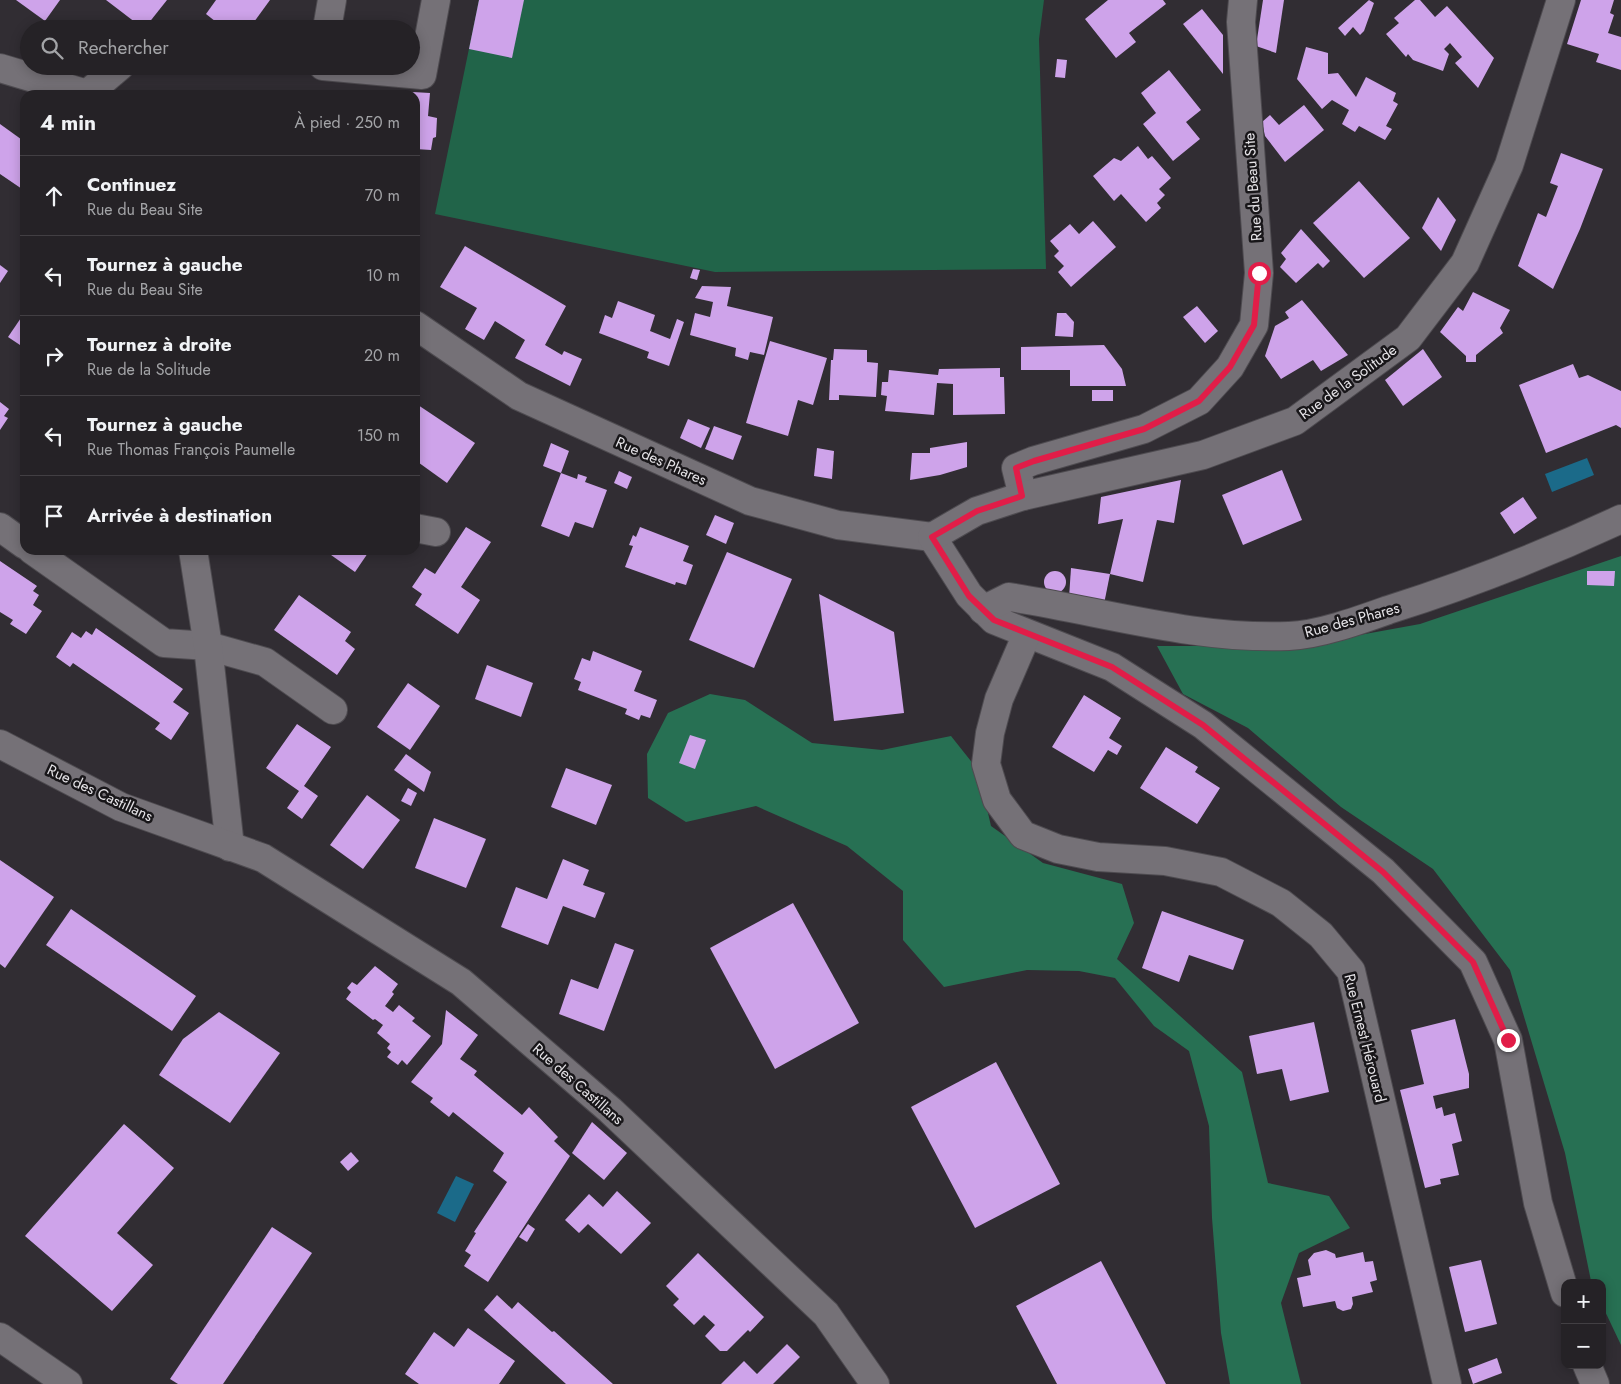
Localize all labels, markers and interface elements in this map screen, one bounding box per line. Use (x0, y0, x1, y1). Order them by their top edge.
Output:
search box (20, 20, 420, 75)
icon: search (38, 34, 66, 62)
text: Rechercher (78, 34, 169, 61)
text: 4 min (40, 108, 96, 138)
text: À pied · 250 m (295, 111, 400, 134)
street label: Rue du Beau Site (1238, 132, 1268, 242)
text: Continuez (87, 171, 176, 198)
icon: ahead (40, 182, 68, 210)
text: 70 m (365, 184, 400, 207)
text: Rue du Beau Site (87, 198, 203, 221)
text: Tournez à gauche (87, 251, 243, 278)
icon: left (40, 262, 68, 290)
route start (1248, 262, 1271, 285)
text: 10 m (366, 264, 400, 287)
text: Rue du Beau Site (87, 278, 203, 301)
text: Tournez à droite (87, 331, 232, 358)
street label: Rue de la Solitude (1295, 339, 1402, 425)
icon: right (40, 342, 68, 370)
text: 20 m (364, 344, 400, 367)
text: Rue de la Solitude (87, 358, 211, 381)
text: Tournez à gauche (87, 411, 243, 438)
icon: left (40, 422, 68, 450)
text: 150 m (357, 424, 400, 447)
street label: Rue des Phares (612, 431, 710, 491)
text: Rue Thomas François Paumelle (87, 438, 295, 461)
icon: arrive (40, 502, 68, 530)
text: Arrivée à destination (87, 502, 272, 529)
street label: Rue des Phares (1302, 597, 1402, 643)
street label: Rue des Castillans (44, 759, 156, 827)
street label: Rue Ernest Hérouard (1338, 971, 1392, 1105)
route end (1497, 1029, 1520, 1052)
street label: Rue des Castillans (528, 1038, 628, 1130)
map controls (1561, 1279, 1606, 1369)
button: + (1561, 1279, 1606, 1324)
button: − (1561, 1324, 1606, 1369)

